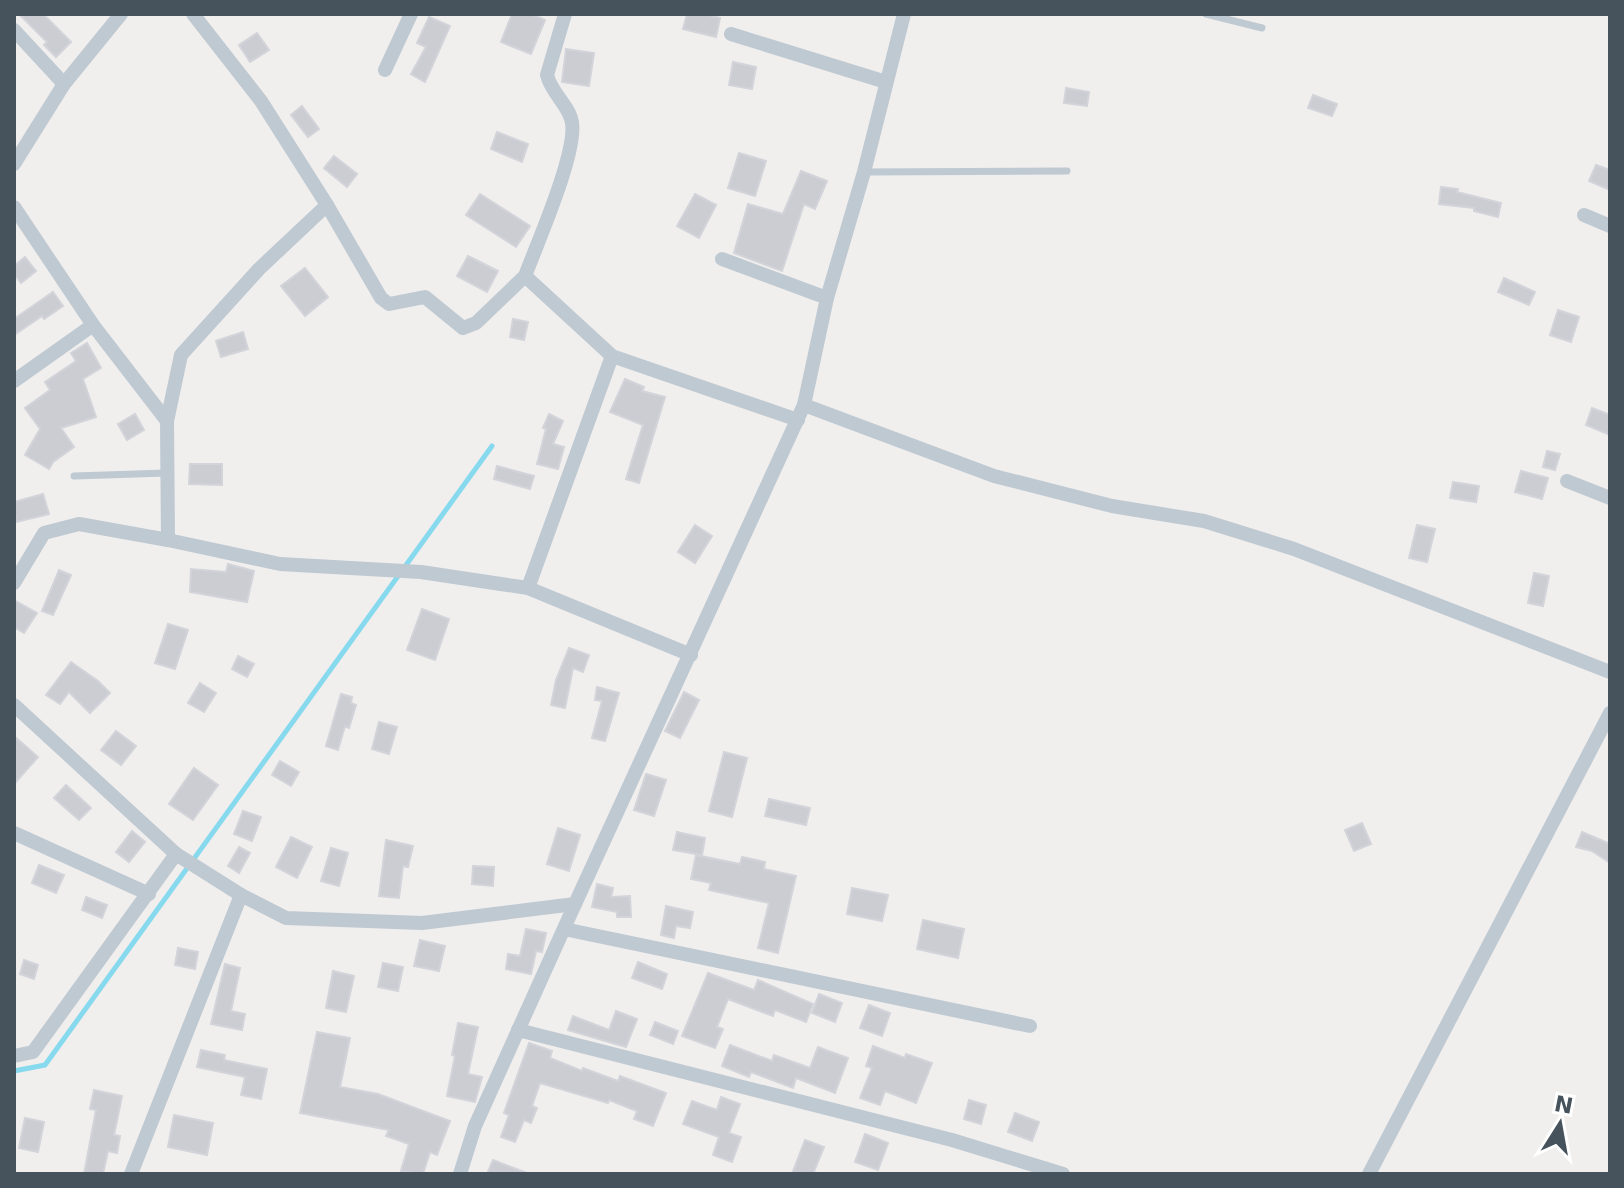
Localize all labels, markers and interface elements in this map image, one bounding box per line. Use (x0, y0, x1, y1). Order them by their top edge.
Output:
north arrow (1520, 1084, 1600, 1164)
text: N (1552, 1091, 1575, 1119)

